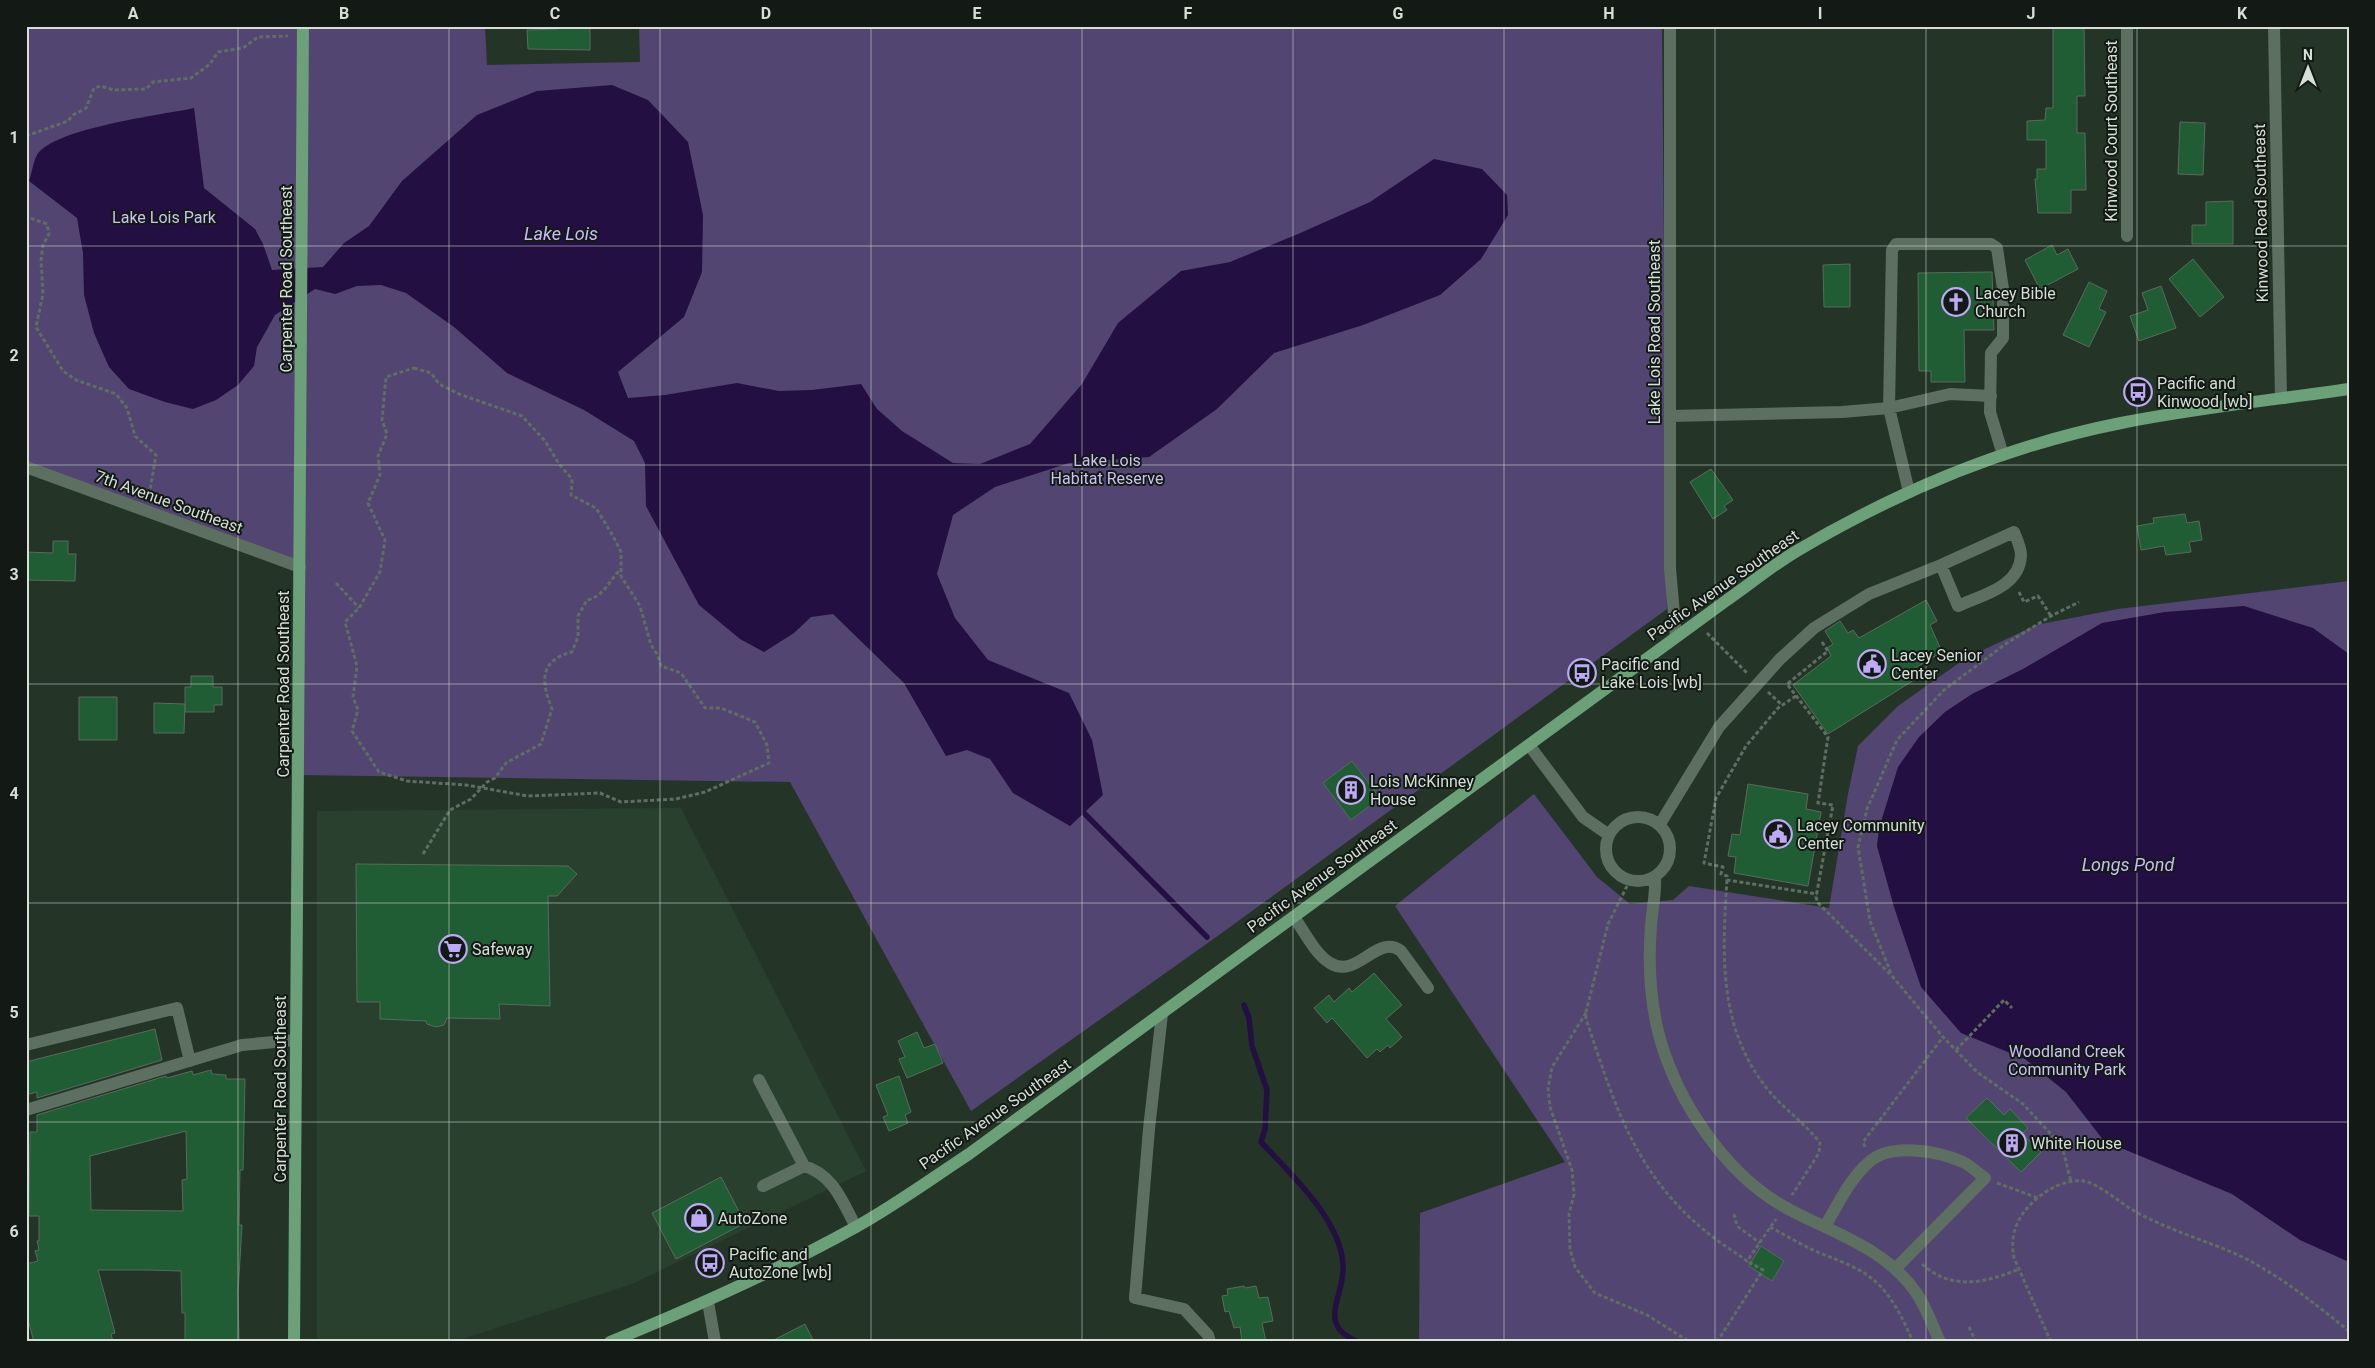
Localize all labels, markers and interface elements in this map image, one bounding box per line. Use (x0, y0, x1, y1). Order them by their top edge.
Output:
text: A (128, 4, 139, 23)
text: B (339, 4, 349, 23)
text: C (550, 4, 560, 23)
text: D (761, 4, 771, 23)
text: E (973, 4, 982, 23)
text: F (1184, 4, 1193, 23)
text: G (1393, 4, 1404, 23)
text: H (1603, 4, 1615, 23)
text: I (1818, 4, 1822, 23)
text: J (2027, 4, 2035, 23)
text: K (2237, 4, 2248, 23)
street label: Kinwood Court Southeast (2102, 40, 2121, 222)
north arrow (2282, 42, 2332, 92)
text: N (2303, 47, 2313, 63)
street label: Kinwood Road Southeast (2250, 123, 2272, 303)
text: 1 (9, 128, 19, 147)
street label: Carpenter Road Southeast (277, 186, 296, 372)
park label: Lake Lois Park (112, 208, 217, 227)
water label: Lake Lois (524, 223, 598, 244)
street label: Lake Lois Road Southeast (1645, 240, 1664, 424)
place label: Lacey Bible Church (1975, 284, 2056, 321)
church icon: Lacey Bible Church (1941, 287, 1971, 317)
text: 2 (9, 346, 19, 365)
place label: Pacific and Kinwood [wb] (2157, 374, 2253, 411)
bus stop icon: Pacific and Kinwood [wb] (2123, 377, 2153, 407)
park label: Lake Lois Habitat Reserve (1051, 451, 1163, 488)
street label: 7th Avenue Southeast (93, 466, 245, 538)
street label: Pacific Avenue Southeast (1644, 525, 1802, 645)
text: 3 (9, 565, 19, 584)
street label: Carpenter Road Southeast (274, 591, 293, 777)
place label: Lacey Senior Center (1891, 646, 1982, 683)
public building icon: Lacey Senior Center (1857, 649, 1887, 679)
place label: Pacific and Lake Lois [wb] (1601, 655, 1702, 692)
bus stop icon: Pacific and Lake Lois [wb] (1567, 658, 1597, 688)
place label: Lois McKinney House (1370, 772, 1474, 809)
building icon: Lois McKinney House (1336, 775, 1366, 805)
text: 4 (9, 784, 19, 803)
street label: Pacific Avenue Southeast (1243, 815, 1401, 937)
place label: Lacey Community Center (1797, 816, 1925, 853)
public building icon: Lacey Community Center (1763, 819, 1793, 849)
water label: Longs Pond (2082, 854, 2175, 875)
supermarket icon: Safeway (438, 934, 468, 964)
place label: Safeway (472, 940, 533, 959)
street label: Carpenter Road Southeast (271, 996, 290, 1182)
text: 5 (9, 1003, 19, 1022)
park label: Woodland Creek Community Park (2008, 1042, 2127, 1079)
street label: Pacific Avenue Southeast (916, 1054, 1074, 1174)
building icon: White House (1997, 1128, 2027, 1158)
place label: White House (2031, 1134, 2122, 1153)
shop icon: AutoZone (684, 1203, 714, 1233)
place label: AutoZone (718, 1209, 787, 1228)
text: 6 (9, 1222, 19, 1241)
place label: Pacific and AutoZone [wb] (729, 1245, 832, 1282)
bus stop icon: Pacific and AutoZone [wb] (695, 1248, 725, 1278)

